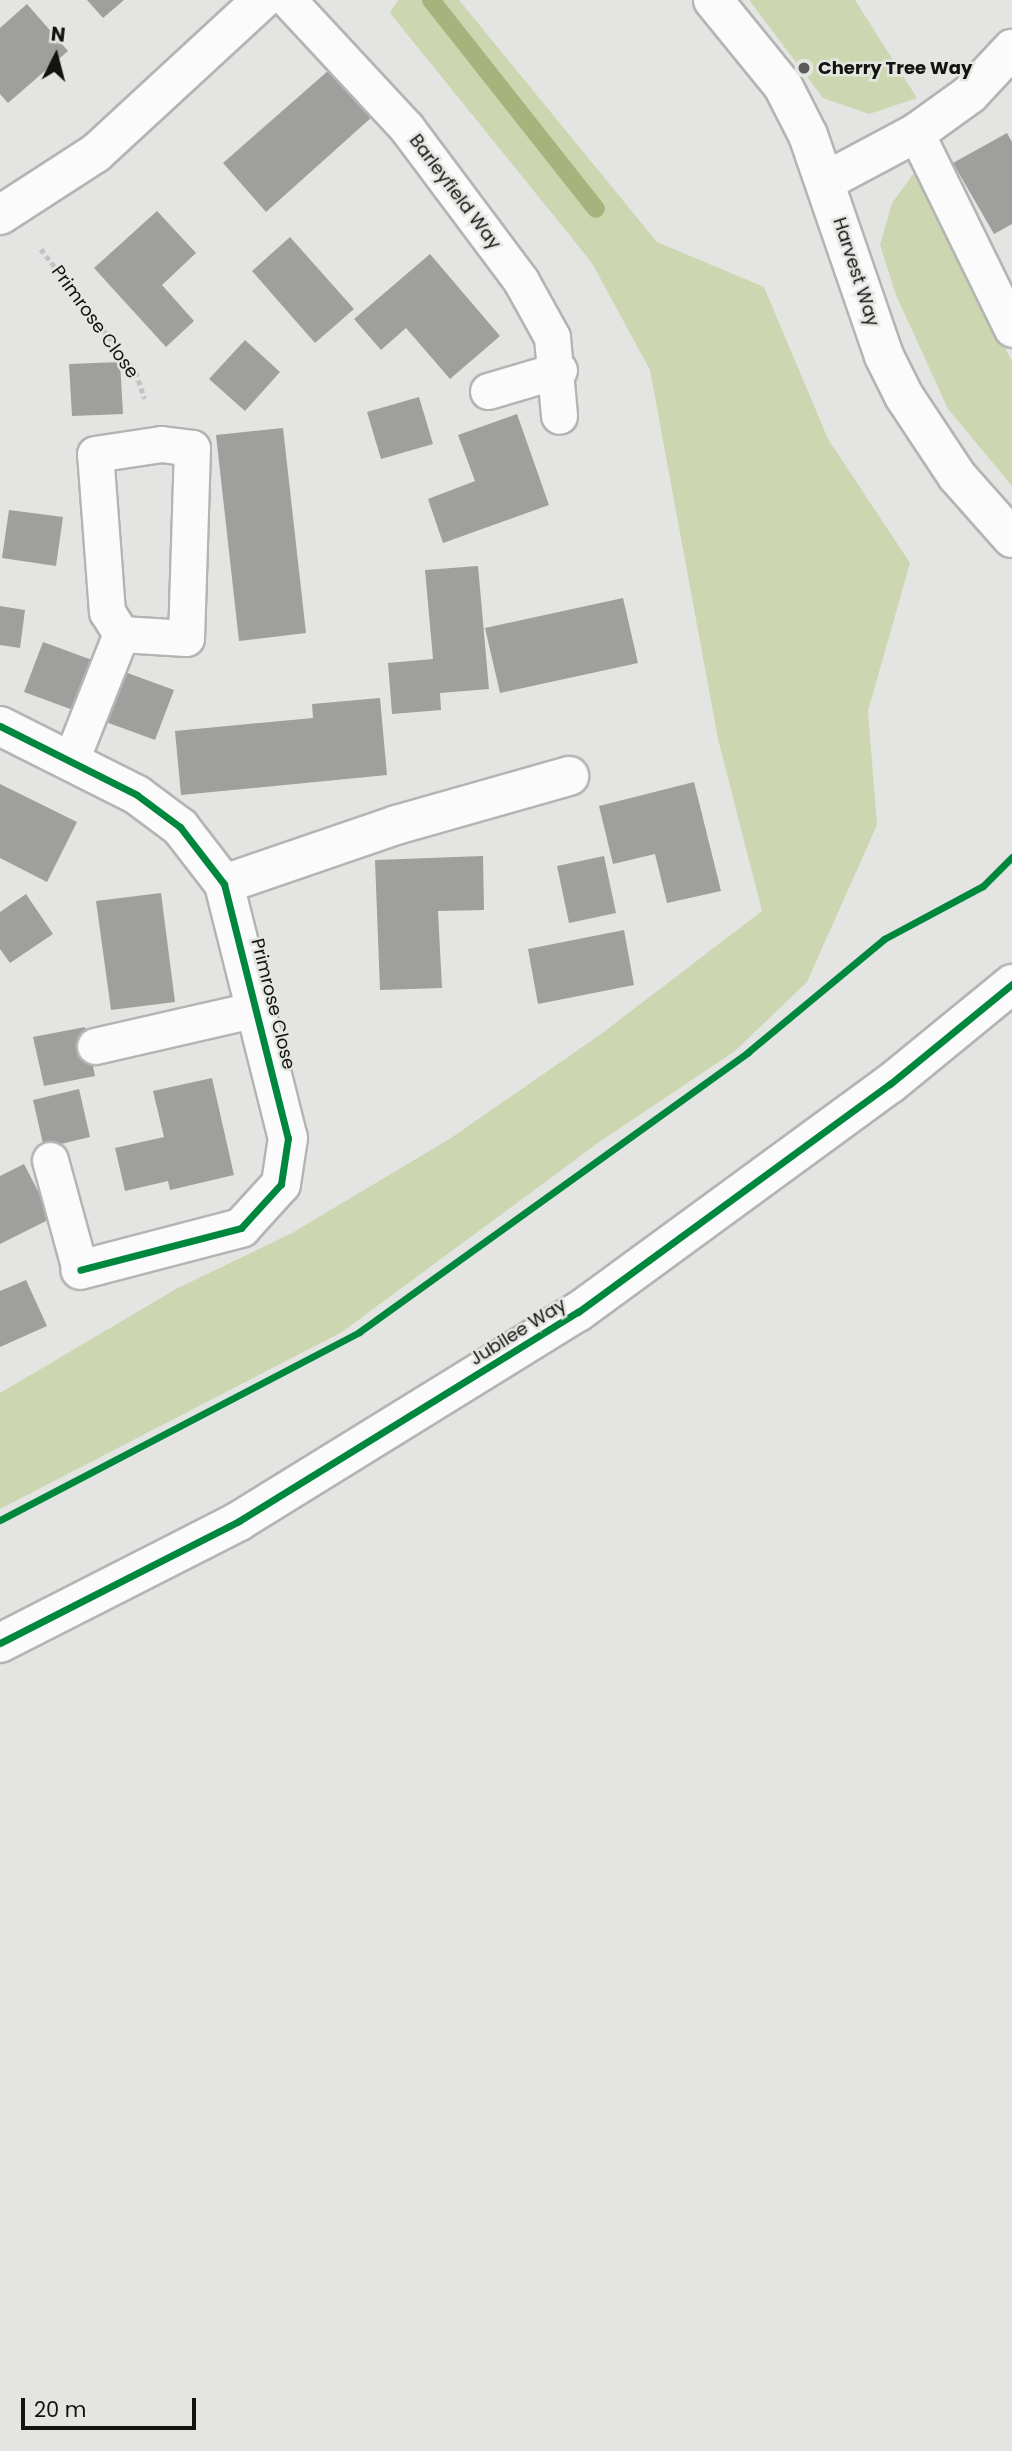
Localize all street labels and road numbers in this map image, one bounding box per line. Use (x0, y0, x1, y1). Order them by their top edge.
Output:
street label: Barleyfield Way (405, 130, 505, 254)
street label: Harvest Way (828, 215, 884, 329)
street label: Primrose Close (47, 261, 143, 383)
street label: Primrose Close (246, 936, 300, 1072)
street label: Jubilee Way (466, 1294, 570, 1370)

